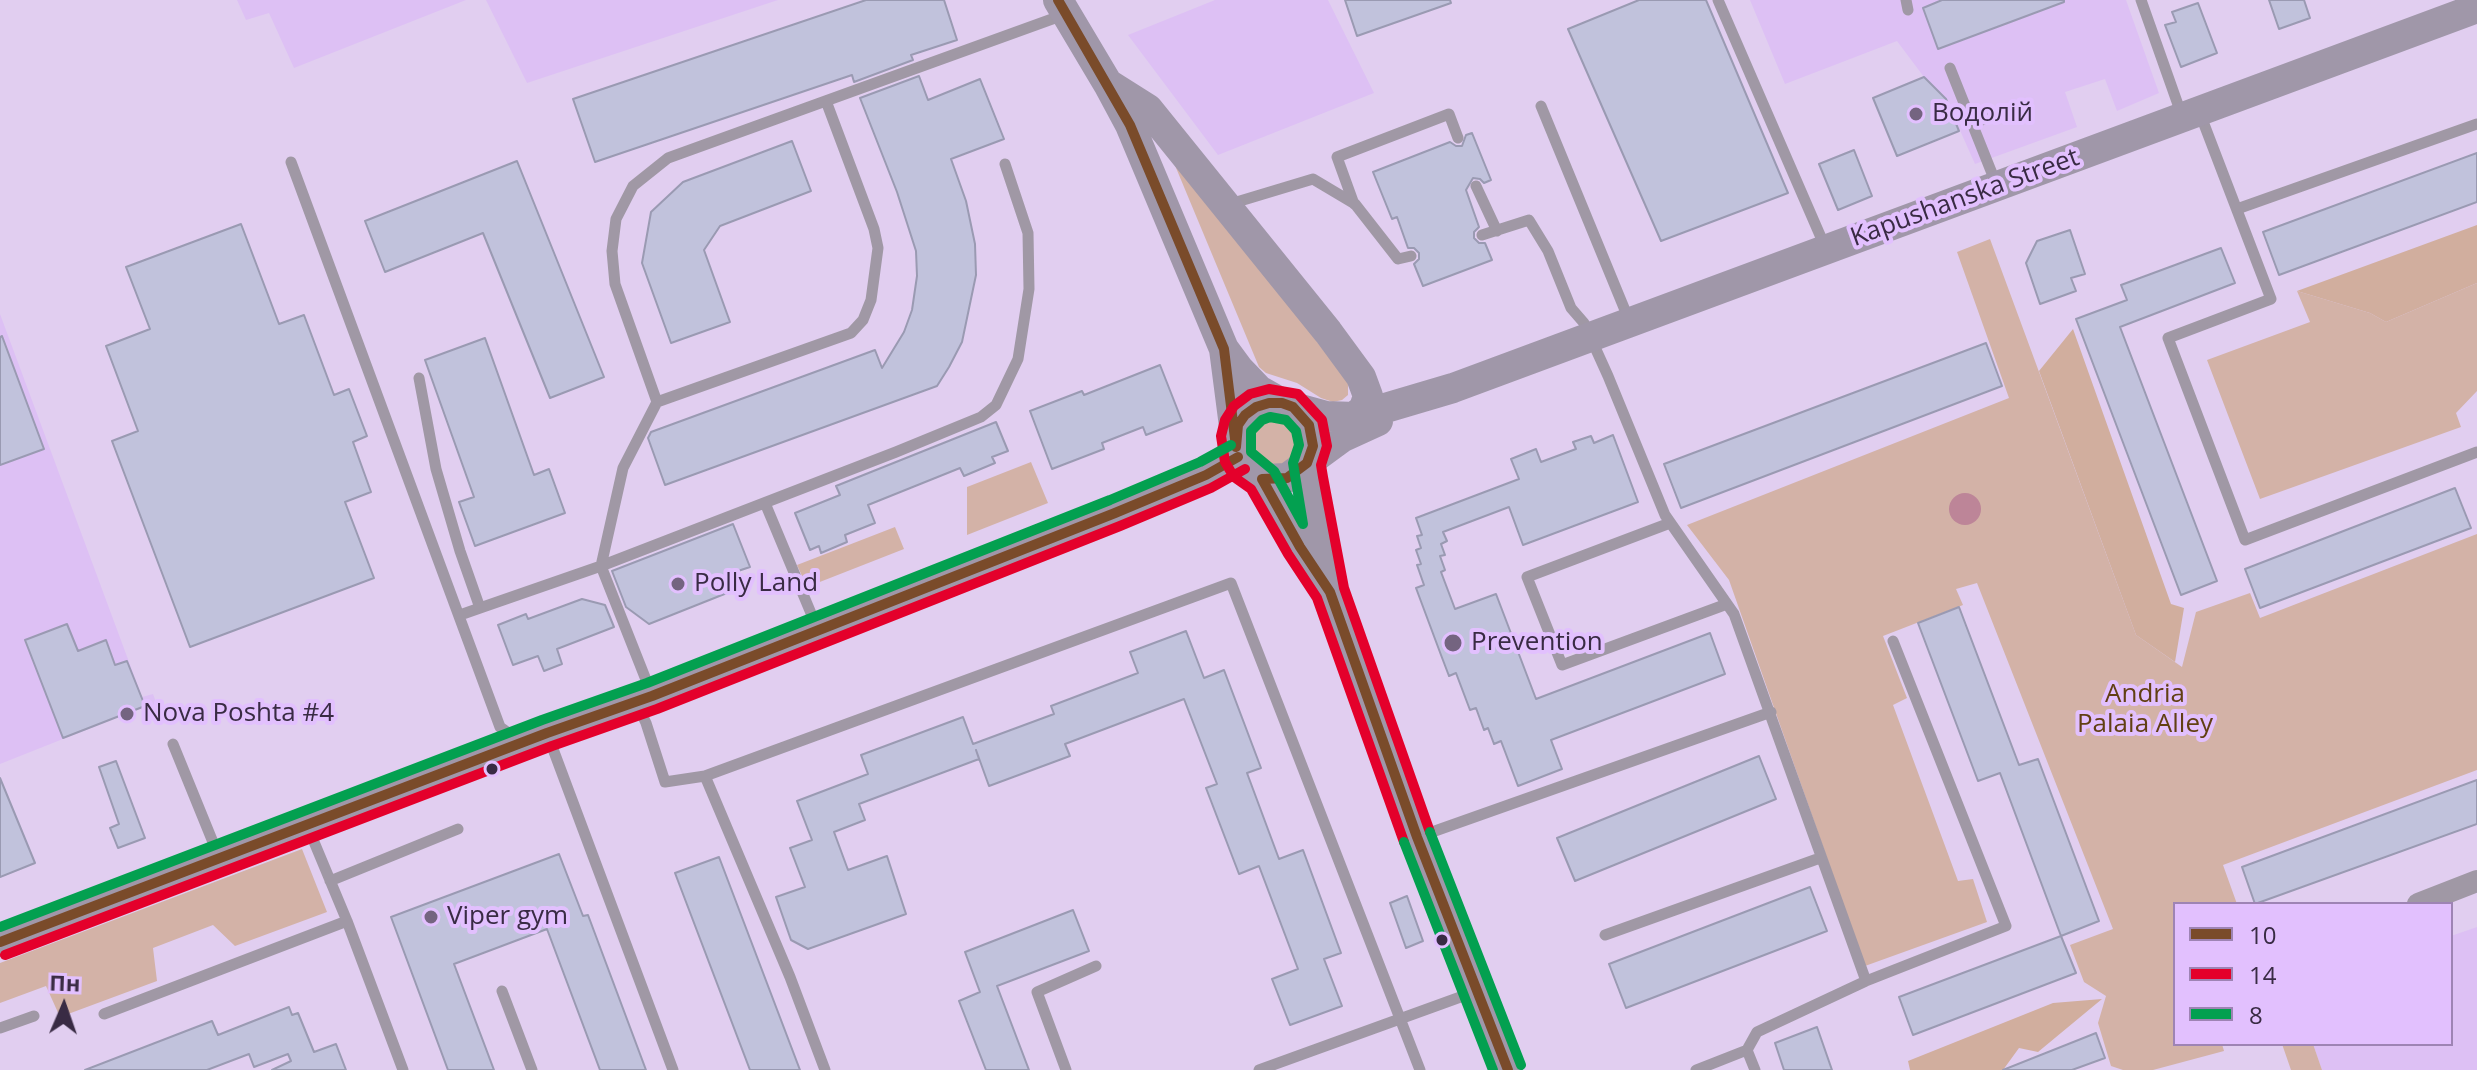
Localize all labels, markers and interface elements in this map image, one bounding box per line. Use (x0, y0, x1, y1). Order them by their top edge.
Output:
place label: Водолій (1932, 98, 2033, 130)
marker: Водолій (1907, 105, 1925, 123)
street label: Kapushanska Street (1847, 142, 2083, 254)
place label: Polly Land (694, 568, 818, 600)
marker: Polly Land (669, 575, 687, 593)
place label: Prevention (1471, 627, 1603, 659)
marker: Prevention (1442, 632, 1464, 654)
park label: Andria Palaia Alley (2077, 679, 2213, 740)
place label: Nova Poshta #4 (143, 698, 334, 730)
marker: Nova Poshta #4 (118, 705, 136, 723)
unlabelled marker (484, 761, 500, 777)
place label: Viper gym (447, 901, 568, 933)
legend (2173, 902, 2453, 1046)
marker: Viper gym (422, 908, 440, 926)
text: 10 (2249, 918, 2276, 951)
unlabelled marker (1434, 932, 1450, 948)
text: 14 (2249, 958, 2276, 991)
north arrow (24, 966, 104, 1046)
text: Пн (49, 966, 81, 998)
text: 8 (2249, 998, 2263, 1031)

